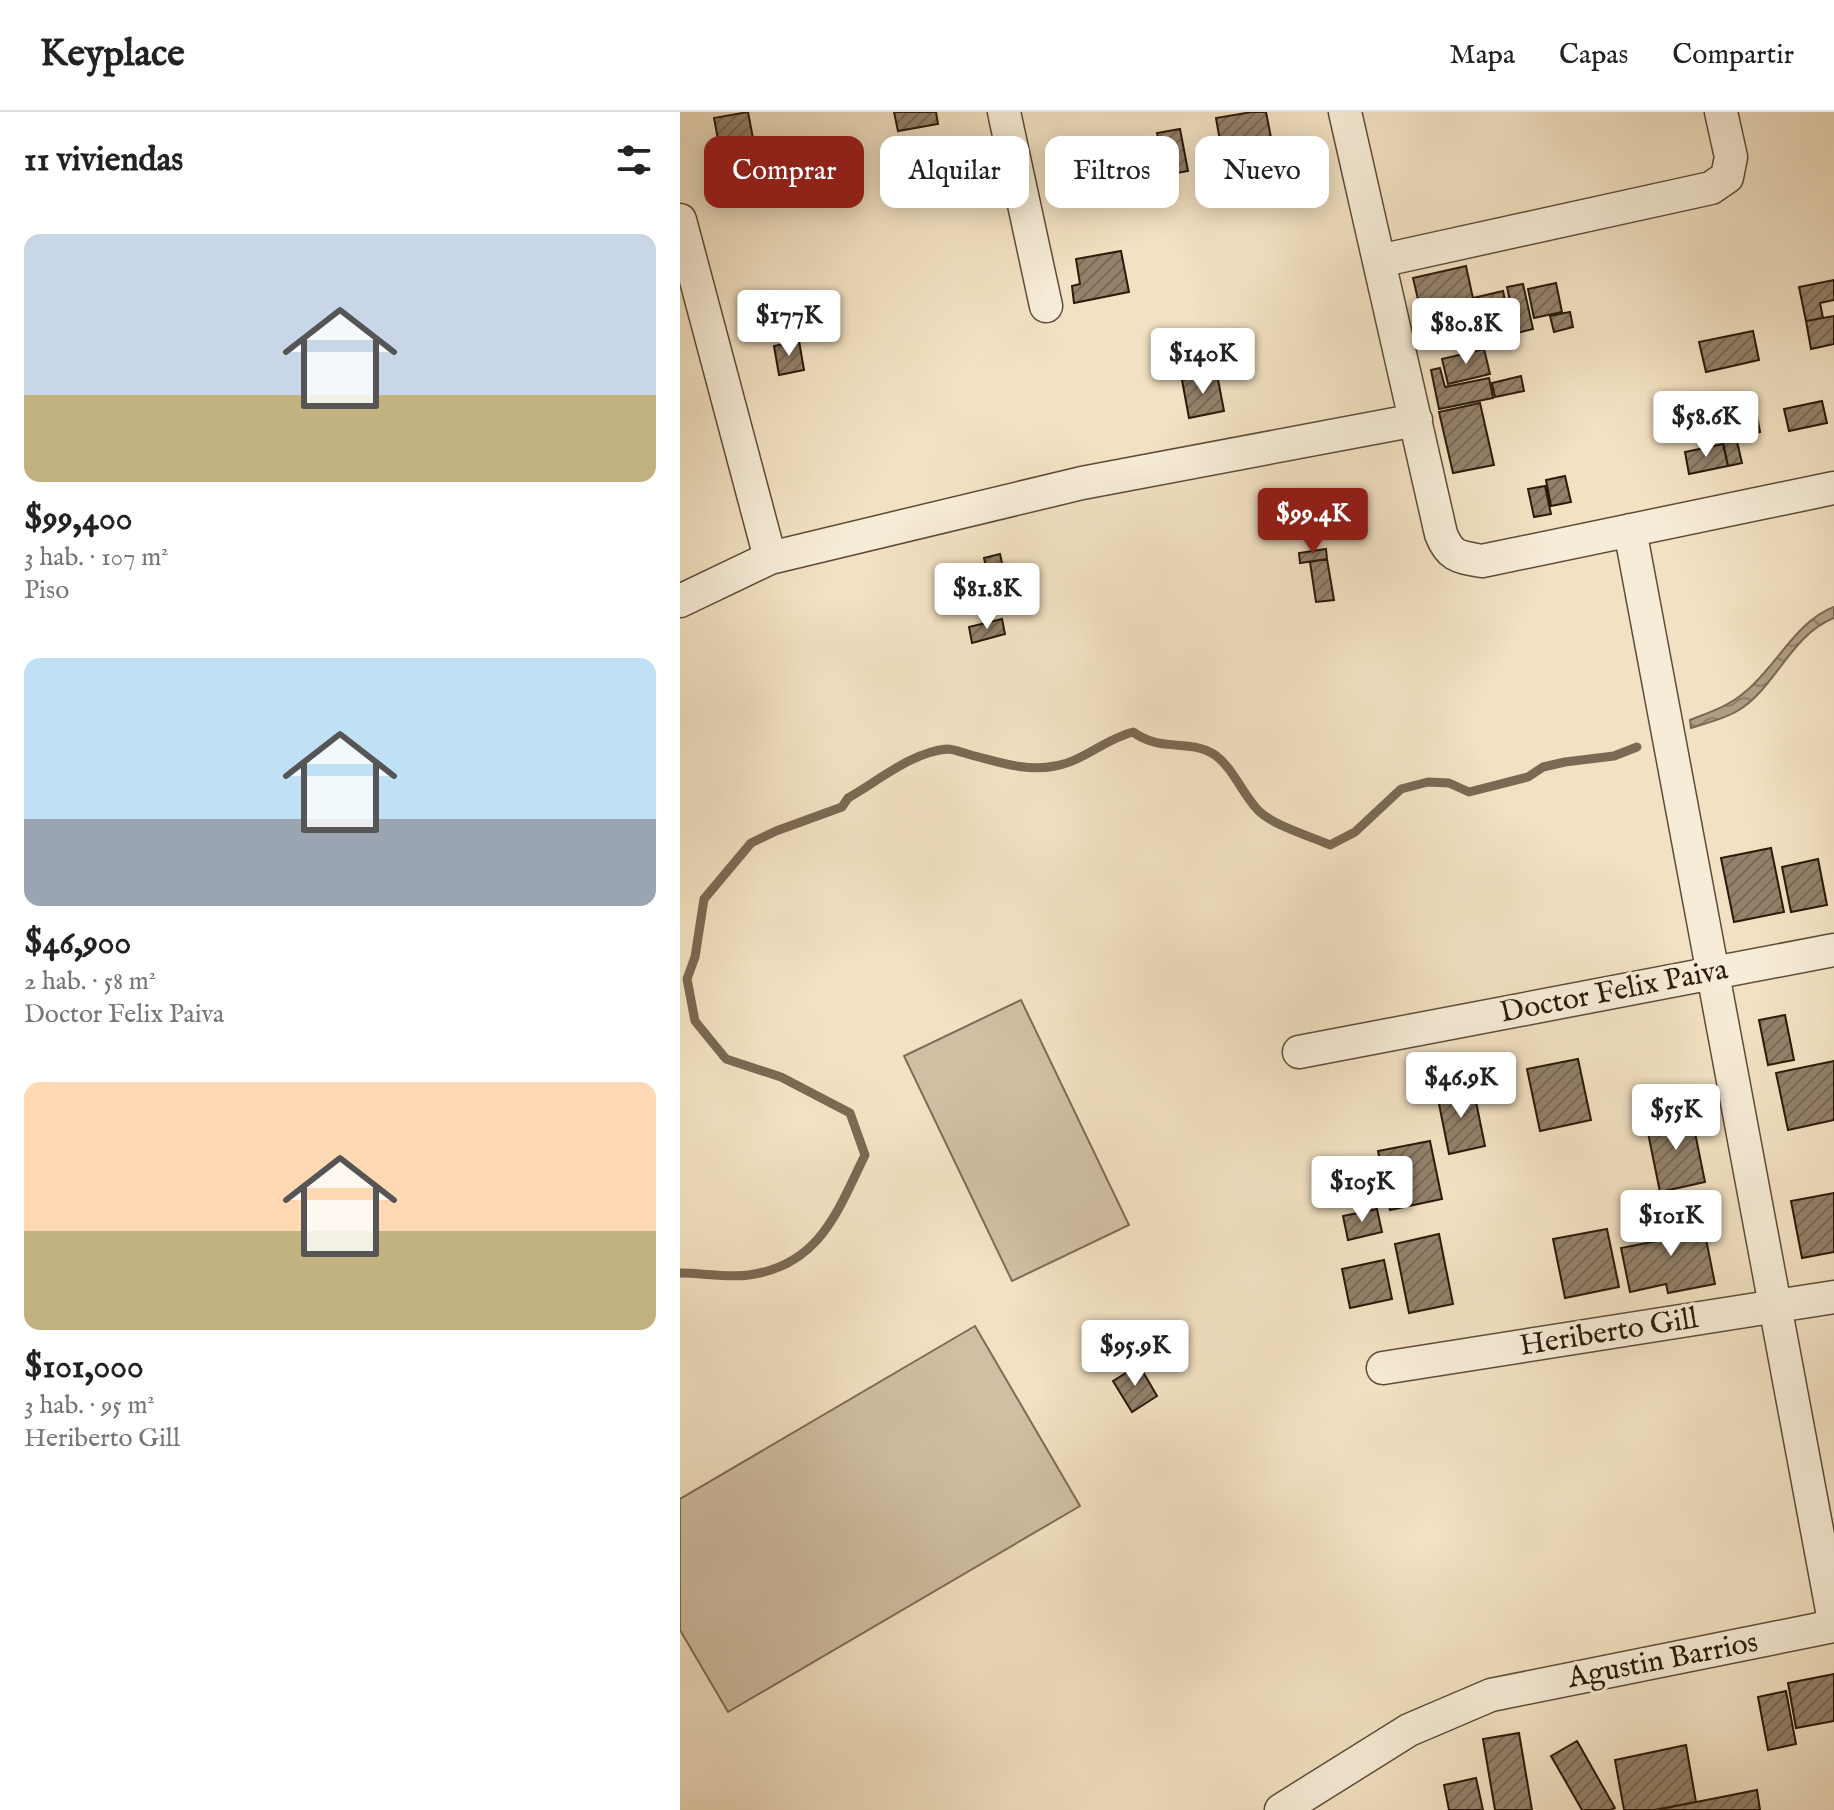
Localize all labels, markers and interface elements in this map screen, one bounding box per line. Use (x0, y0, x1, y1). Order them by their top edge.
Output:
text: Keyplace (40, 31, 185, 79)
text: Mapa (1449, 38, 1515, 73)
text: Capas (1559, 38, 1628, 73)
text: Compartir (1672, 38, 1794, 73)
chip: Comprar (704, 136, 864, 208)
chip: Alquilar (880, 136, 1029, 208)
chip: Filtros (1045, 136, 1179, 208)
chip: Nuevo (1195, 136, 1329, 208)
icon: filters (612, 138, 656, 182)
text: 11 viviendas (24, 139, 183, 182)
icon: home (268, 286, 412, 430)
pin: $177K (733, 290, 845, 358)
pin: $80.8K (1401, 298, 1531, 366)
text: $177K (755, 299, 823, 332)
text: $80.8K (1430, 307, 1502, 340)
pin: $140K (1147, 328, 1259, 396)
text: $140K (1169, 337, 1237, 370)
pin: $58.6K (1641, 391, 1771, 459)
text: $58.6K (1671, 400, 1741, 433)
pin: $99.4K (1248, 488, 1378, 556)
text: $99.4K (1276, 497, 1350, 530)
text: $99,400 (24, 498, 132, 541)
text: 3 hab. · 107 m² (24, 541, 169, 574)
pin: $81.8K (922, 563, 1052, 631)
text: $81.8K (953, 572, 1021, 605)
text: Piso (24, 574, 69, 607)
icon: home (268, 710, 412, 854)
text: $46,900 (24, 922, 131, 965)
street label: Doctor Felix Paiva (1497, 951, 1731, 1033)
text: 2 hab. · 58 m² (24, 965, 156, 998)
text: Doctor Felix Paiva (24, 998, 224, 1031)
pin: $46.9K (1396, 1052, 1526, 1120)
text: $46.9K (1424, 1061, 1498, 1094)
pin: $55K (1629, 1084, 1723, 1152)
text: $55K (1650, 1093, 1702, 1126)
icon: home (268, 1134, 412, 1278)
pin: $105K (1306, 1156, 1418, 1224)
text: $105K (1330, 1165, 1394, 1198)
pin: $101K (1615, 1190, 1727, 1258)
text: $101K (1638, 1199, 1704, 1232)
street label: Heriberto Gill (1517, 1300, 1702, 1366)
pin: $95.9K (1070, 1320, 1200, 1388)
text: $95.9K (1100, 1329, 1170, 1362)
text: $101,000 (24, 1346, 144, 1389)
text: 3 hab. · 95 m² (24, 1389, 155, 1422)
text: Heriberto Gill (24, 1422, 180, 1455)
street label: Agustin Barrios (1564, 1624, 1761, 1698)

